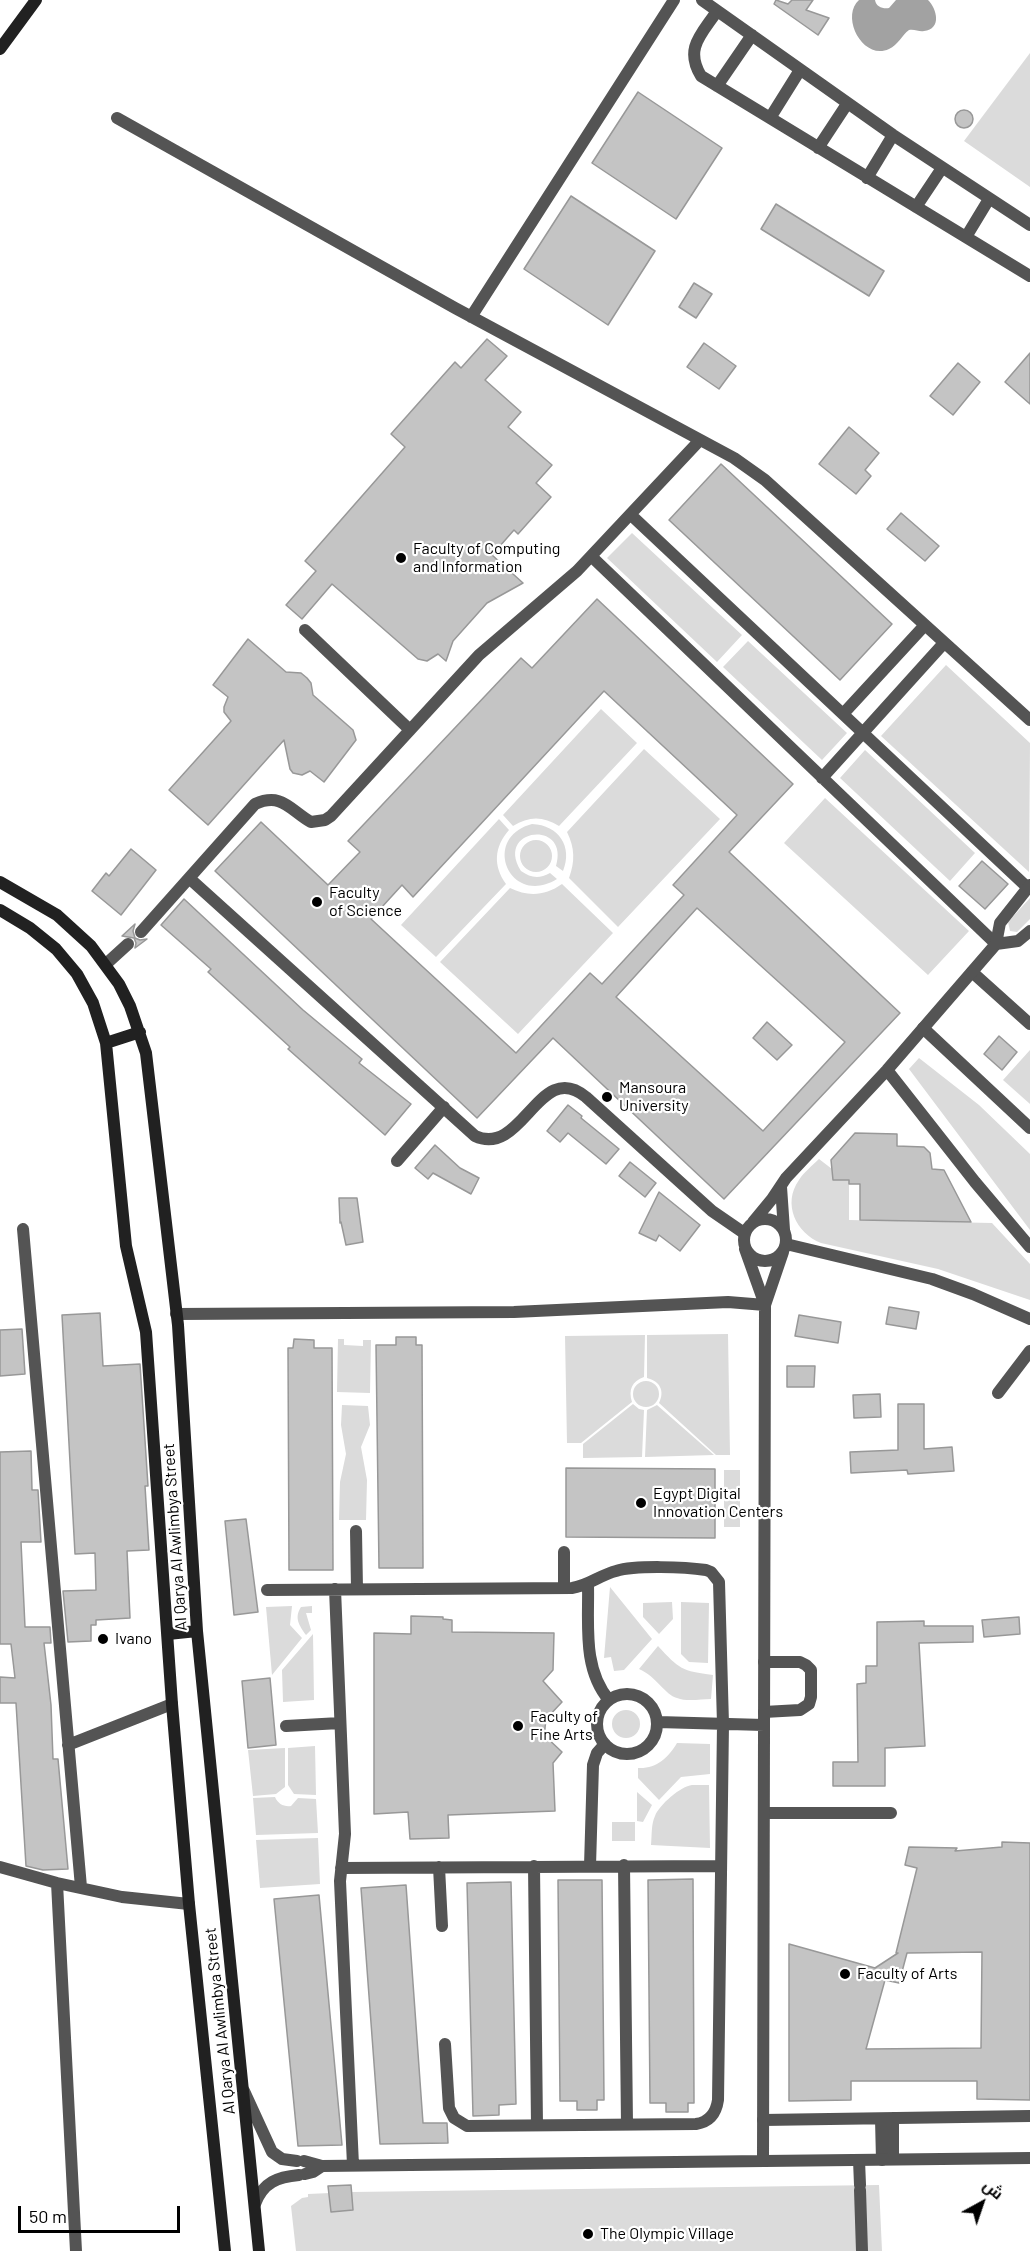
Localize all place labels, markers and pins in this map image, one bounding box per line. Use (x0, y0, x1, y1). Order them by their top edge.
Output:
place label: Faculty of Computing and Information (413, 539, 560, 577)
marker: Faculty of Computing and Information (394, 551, 408, 565)
place label: Faculty of Science (329, 883, 402, 921)
marker: Faculty of Science (310, 895, 324, 909)
place label: Mansoura University (619, 1078, 689, 1116)
marker: Mansoura University (600, 1090, 614, 1104)
place label: Egypt Digital Innovation Centers (653, 1484, 783, 1522)
marker: Egypt Digital Innovation Centers (634, 1496, 648, 1510)
place label: Ivano (115, 1629, 152, 1649)
marker: Ivano (96, 1632, 110, 1646)
place label: Faculty of Fine Arts (530, 1707, 598, 1745)
marker: Faculty of Fine Arts (511, 1719, 525, 1733)
place label: Faculty of Arts (857, 1964, 958, 1984)
marker: Faculty of Arts (838, 1967, 852, 1981)
place label: The Olympic Village (600, 2224, 734, 2244)
marker: The Olympic Village (581, 2227, 595, 2241)

